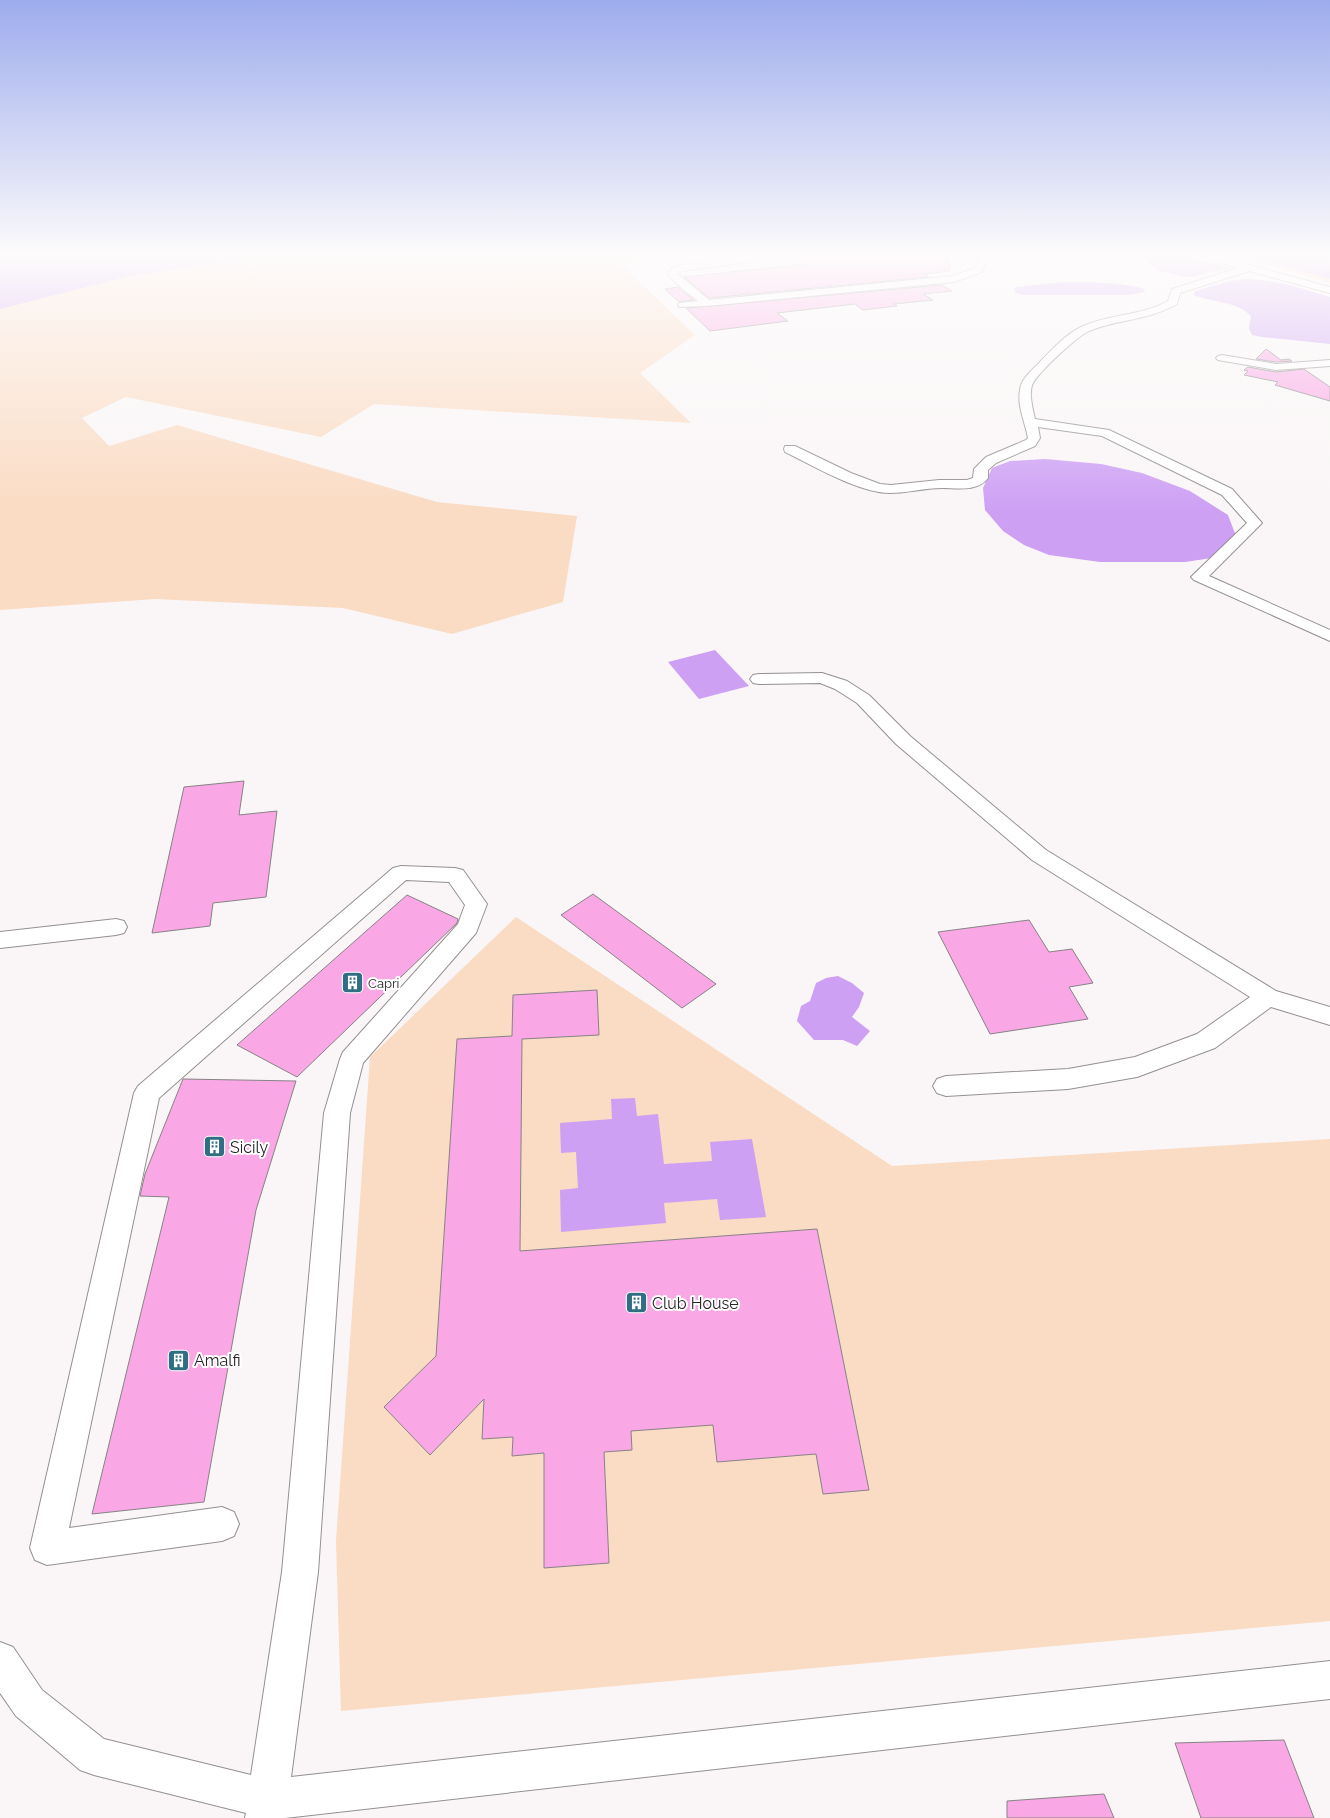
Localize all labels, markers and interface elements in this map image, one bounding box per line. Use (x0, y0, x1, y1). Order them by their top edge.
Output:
building icon: Capri (339, 970, 365, 996)
place label: Capri (368, 976, 399, 991)
building icon: Sicily (202, 1134, 228, 1160)
place label: Sicily (230, 1138, 269, 1157)
building icon: Club House (623, 1290, 649, 1316)
place label: Club House (652, 1294, 739, 1313)
building icon: Amalfi (166, 1347, 192, 1373)
place label: Amalfi (194, 1351, 241, 1370)

